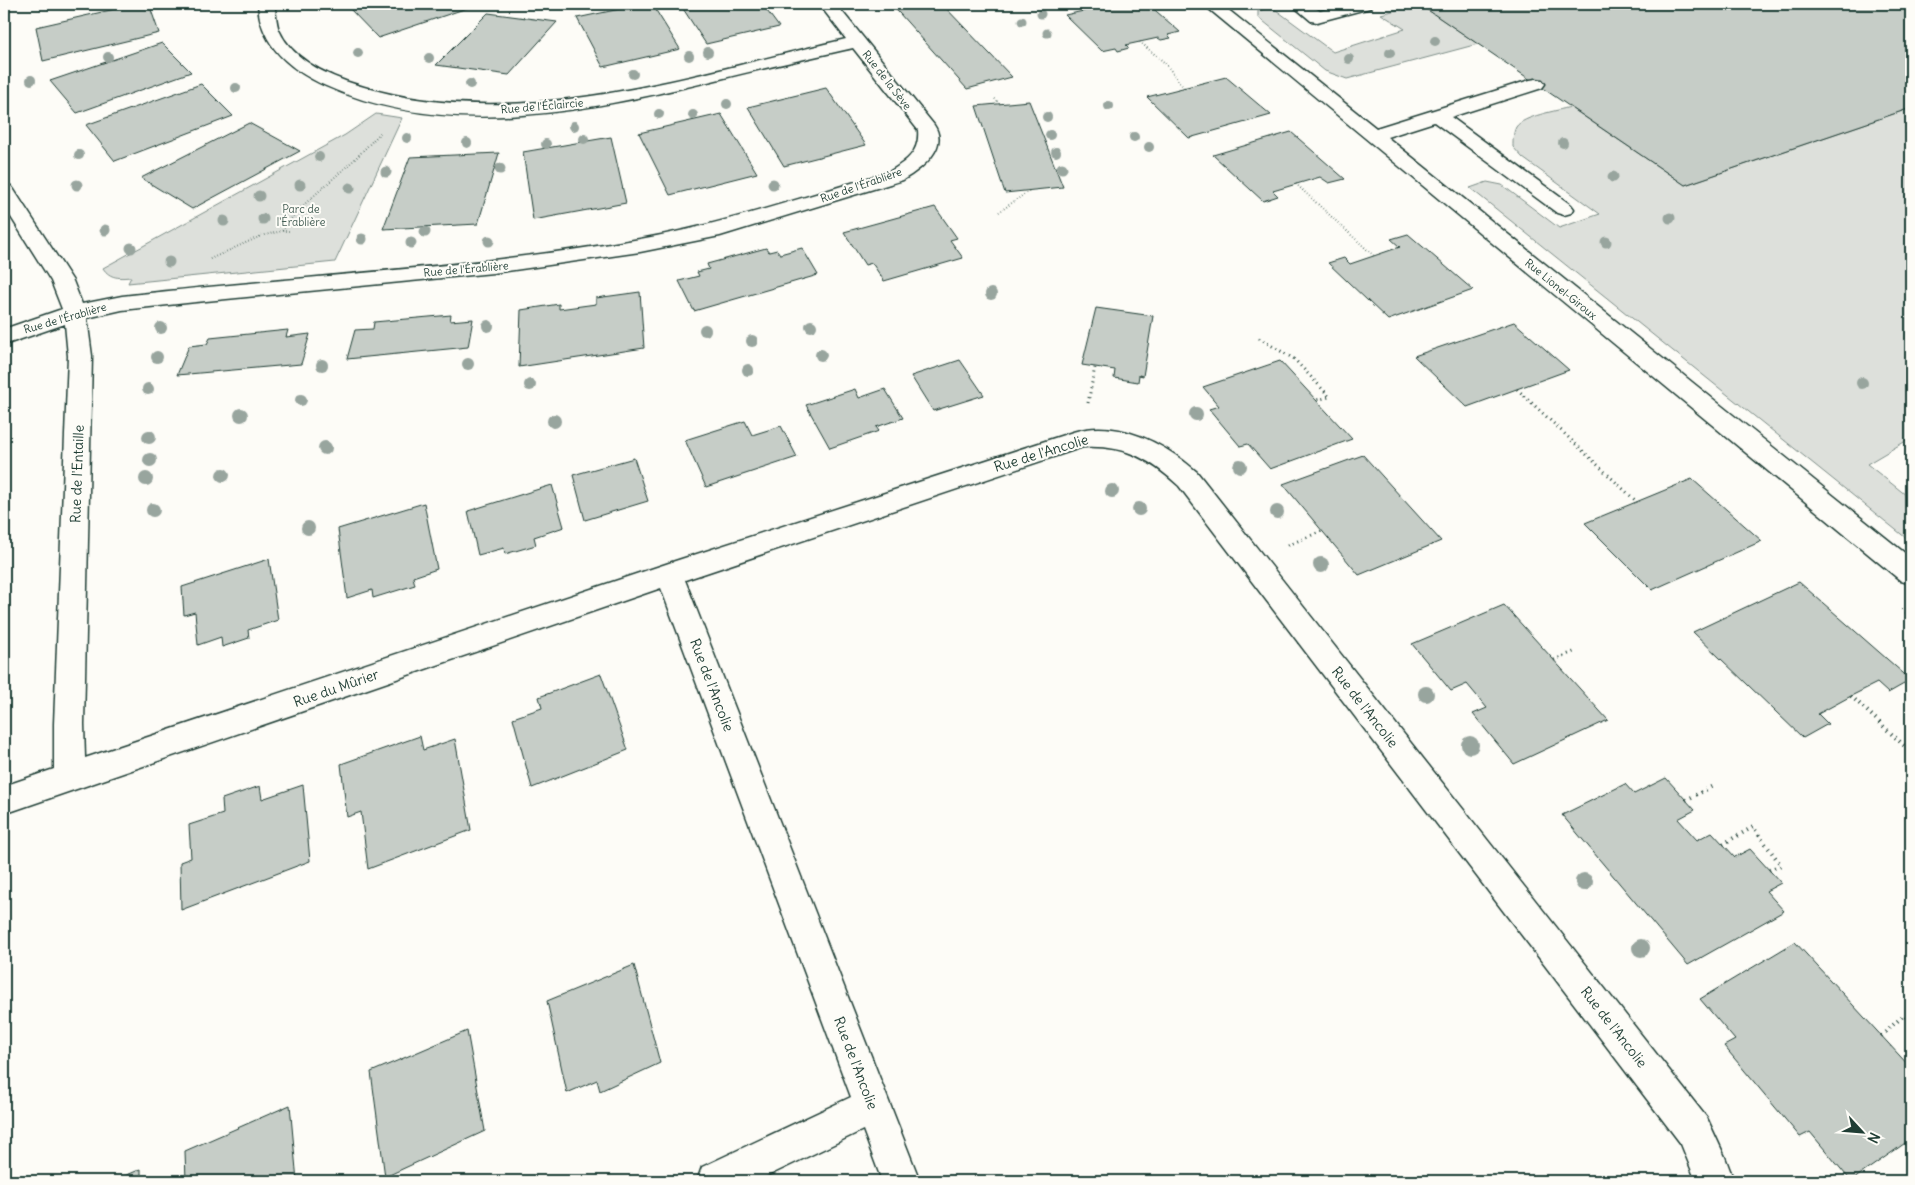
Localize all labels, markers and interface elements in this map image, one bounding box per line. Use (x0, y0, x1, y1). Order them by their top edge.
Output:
street label: Rue de la Sève (859, 48, 915, 113)
street label: Rue de l'Éclaircie (500, 94, 584, 117)
street label: Rue de l'Érablière (818, 164, 904, 206)
park label: Parc de l'Érablière (277, 202, 325, 229)
street label: Rue Lionel-Giroux (1522, 256, 1600, 323)
street label: Rue de l'Érablière (423, 257, 509, 280)
street label: Rue de l'Érablière (22, 299, 108, 337)
street label: Rue de l'Entaille (66, 424, 88, 524)
street label: Rue de l'Ancolie (992, 430, 1090, 476)
street label: Rue de l'Ancolie (686, 636, 738, 734)
street label: Rue de l'Ancolie (1328, 663, 1402, 751)
street label: Rue du Mûrier (291, 665, 381, 711)
street label: Rue de l'Ancolie (1577, 983, 1651, 1071)
street label: Rue de l'Ancolie (830, 1014, 882, 1112)
north arrow (1838, 1108, 1888, 1158)
text: N (1863, 1129, 1884, 1146)

